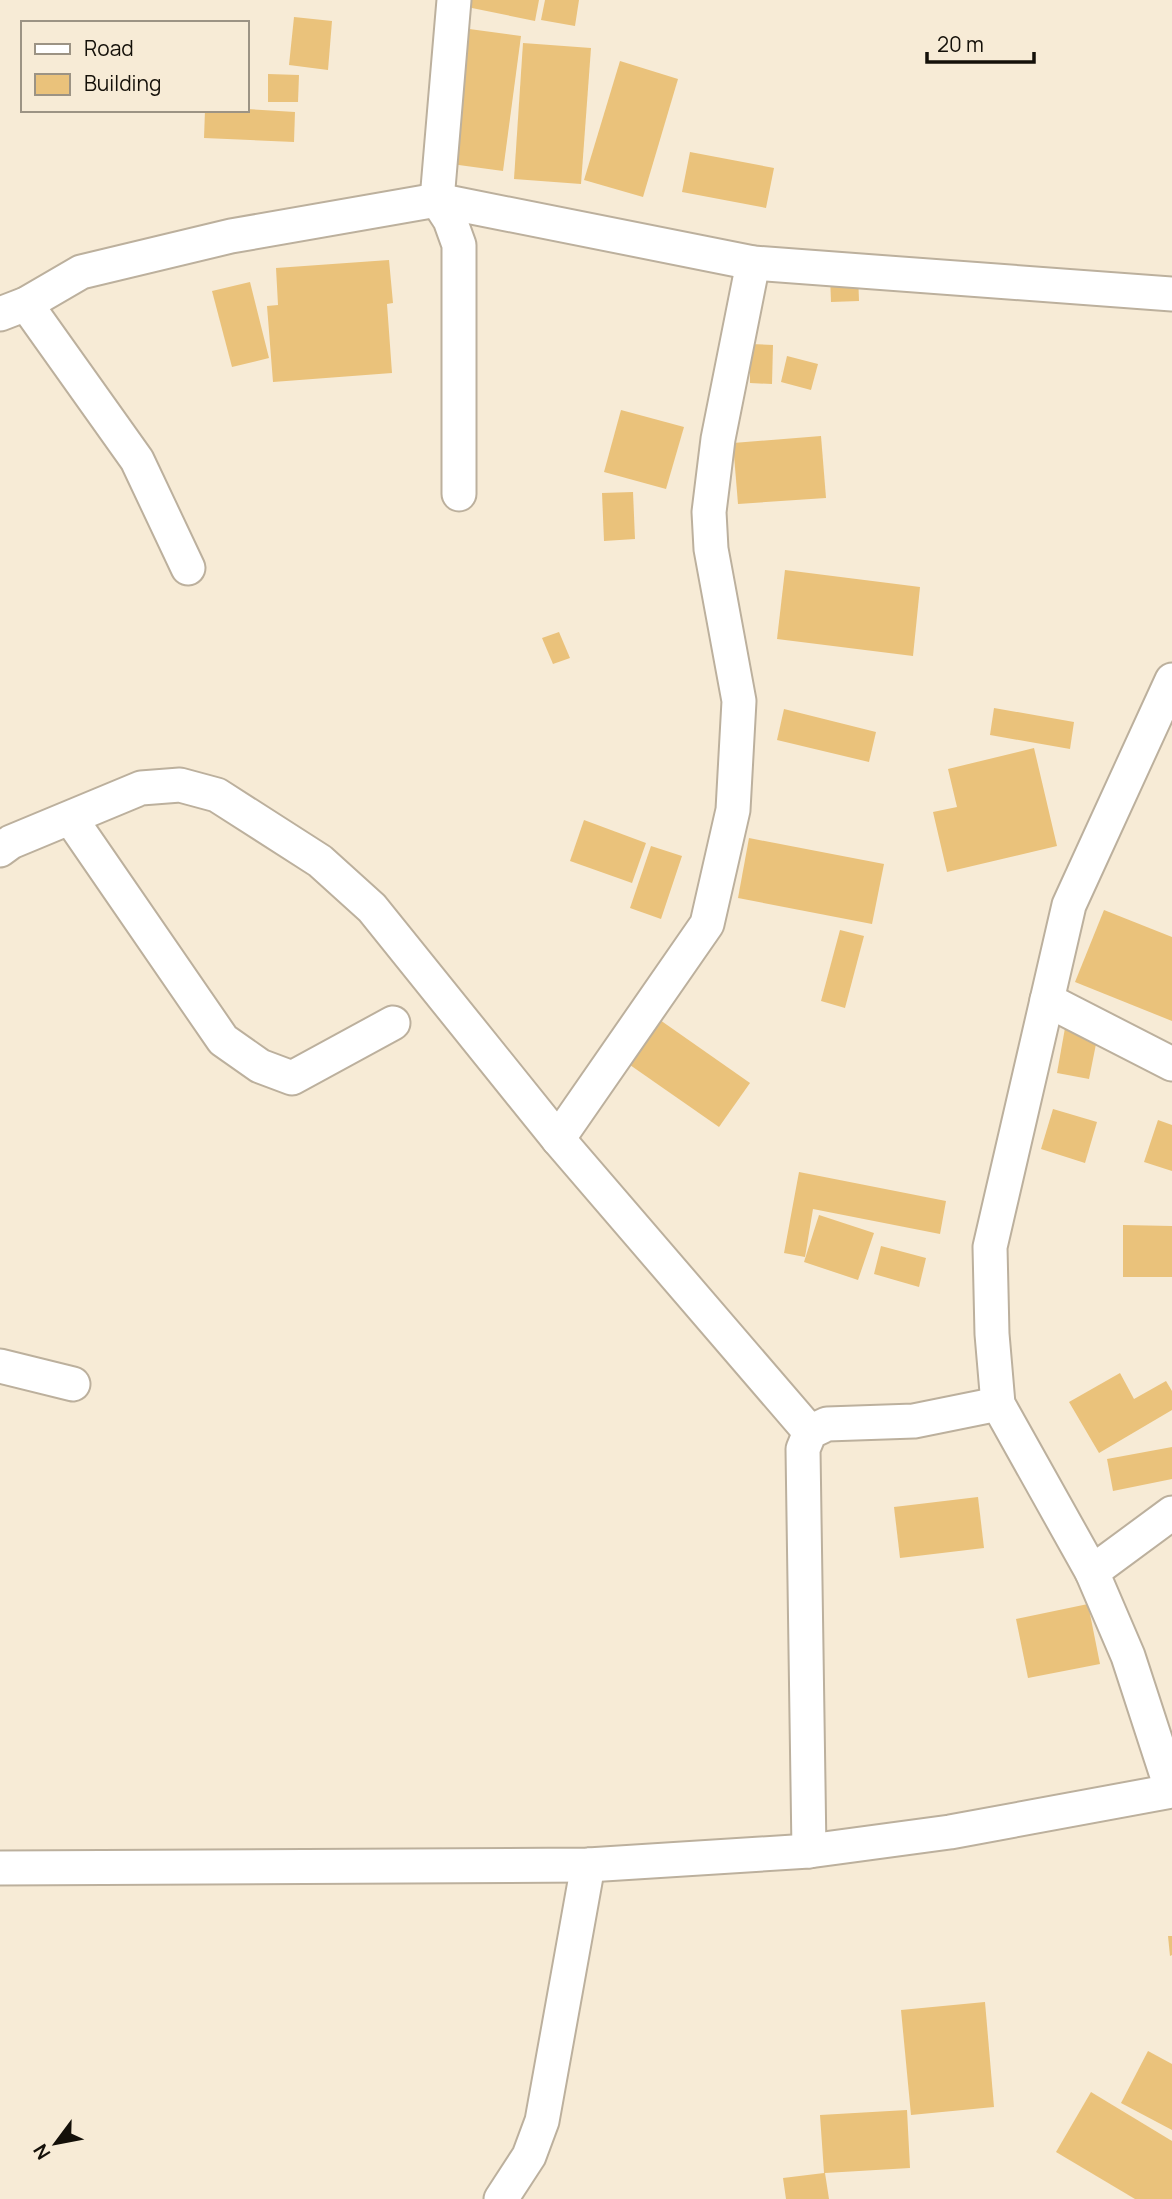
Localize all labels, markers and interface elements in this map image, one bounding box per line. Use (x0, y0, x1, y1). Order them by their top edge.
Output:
legend (21, 21, 248, 112)
scale bar (927, 21, 1034, 65)
text: 20 m (937, 30, 984, 58)
text: Road (84, 34, 134, 62)
text: Building (84, 69, 161, 97)
north arrow (21, 2108, 91, 2178)
text: N (27, 2139, 56, 2165)

